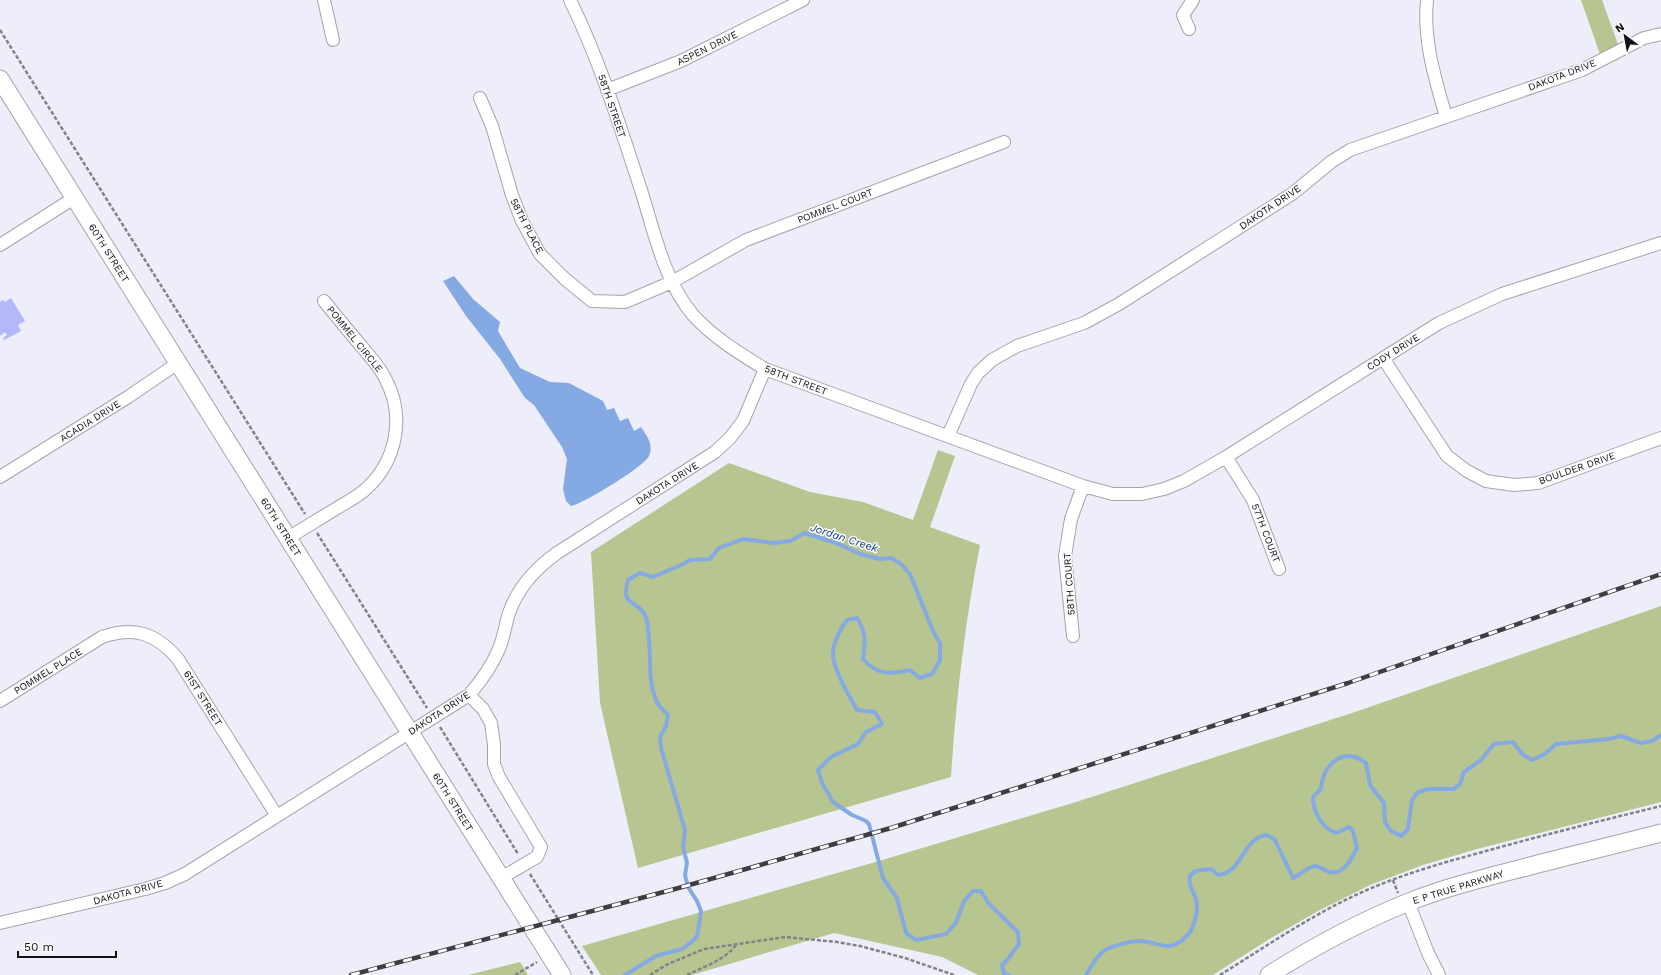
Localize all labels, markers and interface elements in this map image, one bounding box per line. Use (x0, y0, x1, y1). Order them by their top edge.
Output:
north arrow (1605, 16, 1645, 56)
text: N (1613, 20, 1627, 36)
street label: ASPEN DRIVE (675, 29, 739, 67)
street label: DAKOTA DRIVE (1527, 57, 1597, 93)
street label: 58TH STREET (596, 73, 628, 139)
street label: DAKOTA DRIVE (1237, 182, 1303, 232)
street label: POMMEL COURT (796, 187, 874, 225)
street label: 58TH PLACE (508, 197, 546, 255)
street label: 60TH STREET (87, 222, 131, 284)
street label: POMMEL CIRCLE (325, 304, 385, 374)
street label: CODY DRIVE (1365, 332, 1421, 372)
street label: 58TH STREET (763, 363, 829, 397)
street label: ACADIA DRIVE (58, 398, 122, 444)
street label: BOULDER DRIVE (1537, 450, 1617, 486)
street label: DAKOTA DRIVE (634, 459, 700, 507)
street label: 60TH STREET (259, 496, 303, 558)
street label: 57TH COURT (1250, 502, 1282, 564)
water label: Jordan Creek (808, 521, 880, 555)
street label: 58TH COURT (1061, 552, 1077, 616)
street label: POMMEL PLACE (12, 646, 84, 696)
street label: 61ST STREET (182, 668, 224, 728)
street label: DAKOTA DRIVE (406, 689, 472, 737)
street label: 60TH STREET (431, 771, 475, 833)
street label: E P TRUE PARKWAY (1411, 868, 1505, 906)
street label: DAKOTA DRIVE (92, 877, 164, 907)
scale bar (18, 933, 116, 959)
text: 50 m (24, 940, 54, 954)

